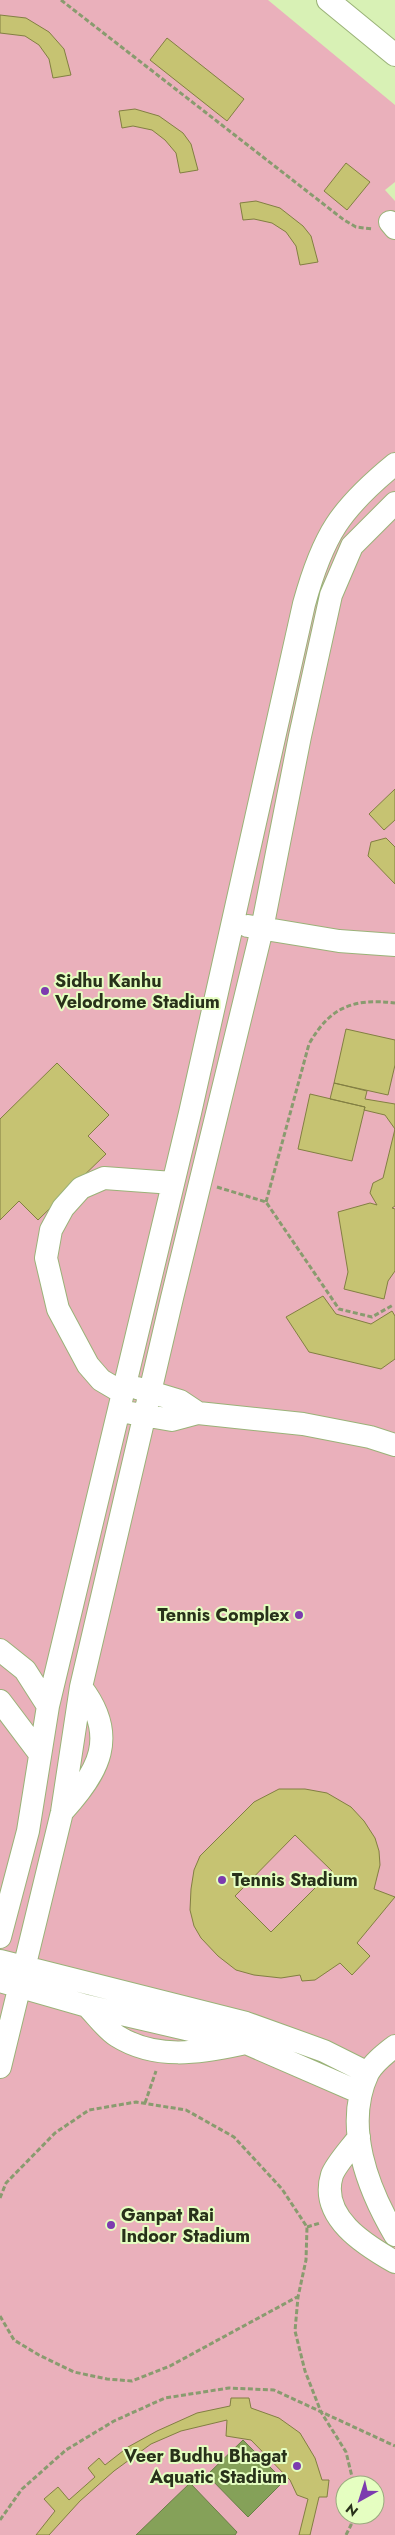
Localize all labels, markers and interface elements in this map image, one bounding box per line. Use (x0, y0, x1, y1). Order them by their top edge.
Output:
place label: Sidhu Kanhu Velodrome Stadium (54, 968, 220, 1015)
marker: Sidhu Kanhu Velodrome Stadium (39, 985, 51, 997)
place label: Tennis Complex (158, 1602, 289, 1628)
marker: Tennis Complex (293, 1609, 305, 1621)
place label: Tennis Stadium (232, 1867, 358, 1893)
marker: Tennis Stadium (216, 1874, 228, 1886)
place label: Ganpat Rai Indoor Stadium (121, 2202, 250, 2249)
marker: Ganpat Rai Indoor Stadium (105, 2219, 117, 2231)
place label: Veer Budhu Bhagat Aquatic Stadium (123, 2443, 287, 2490)
marker: Veer Budhu Bhagat Aquatic Stadium (291, 2460, 303, 2472)
north arrow (335, 2475, 385, 2525)
text: N (341, 2499, 362, 2521)

